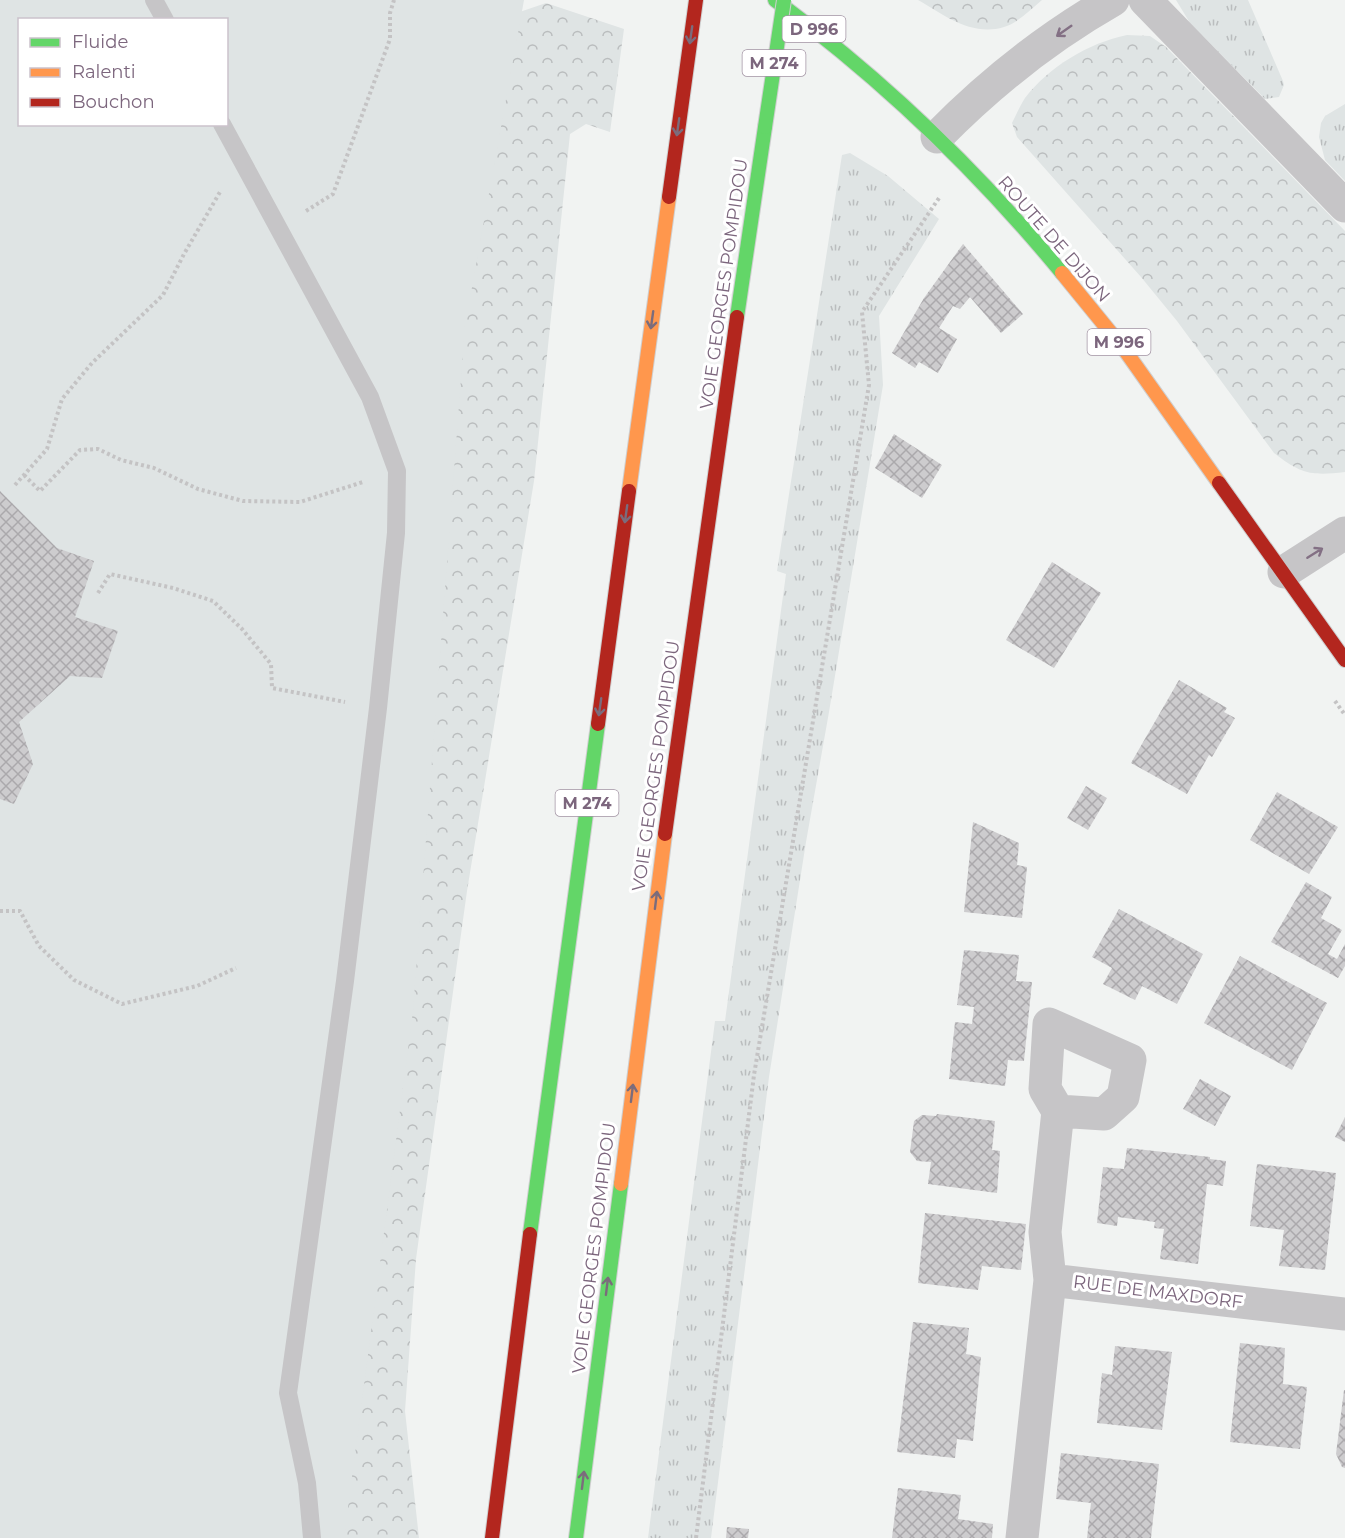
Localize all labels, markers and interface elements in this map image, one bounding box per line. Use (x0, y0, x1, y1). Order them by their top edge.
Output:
road number: D 996 (782, 16, 846, 42)
legend (18, 18, 228, 126)
one-way arrow (686, 24, 697, 44)
one-way arrow (1056, 25, 1072, 37)
text: Fluide (72, 31, 128, 53)
road number: M 274 (742, 50, 806, 76)
text: Ralenti (72, 61, 136, 83)
text: Bouchon (72, 91, 155, 113)
one-way arrow (673, 117, 684, 137)
street label: VOIE GEORGES POMPIDOU (696, 157, 752, 411)
street label: ROUTE DE DIJON (993, 171, 1115, 307)
one-way arrow (647, 310, 658, 330)
road number: M 996 (1088, 329, 1150, 355)
one-way arrow (620, 503, 631, 523)
one-way arrow (1306, 547, 1323, 559)
street label: VOIE GEORGES POMPIDOU (628, 639, 684, 893)
one-way arrow (594, 696, 605, 716)
road number: M 274 (556, 790, 618, 816)
one-way arrow (651, 890, 662, 910)
one-way arrow (626, 1084, 637, 1103)
street label: VOIE GEORGES POMPIDOU (568, 1121, 620, 1375)
street label: RUE DE MAXDORF (1072, 1271, 1244, 1313)
one-way arrow (602, 1277, 613, 1297)
one-way arrow (578, 1470, 589, 1490)

